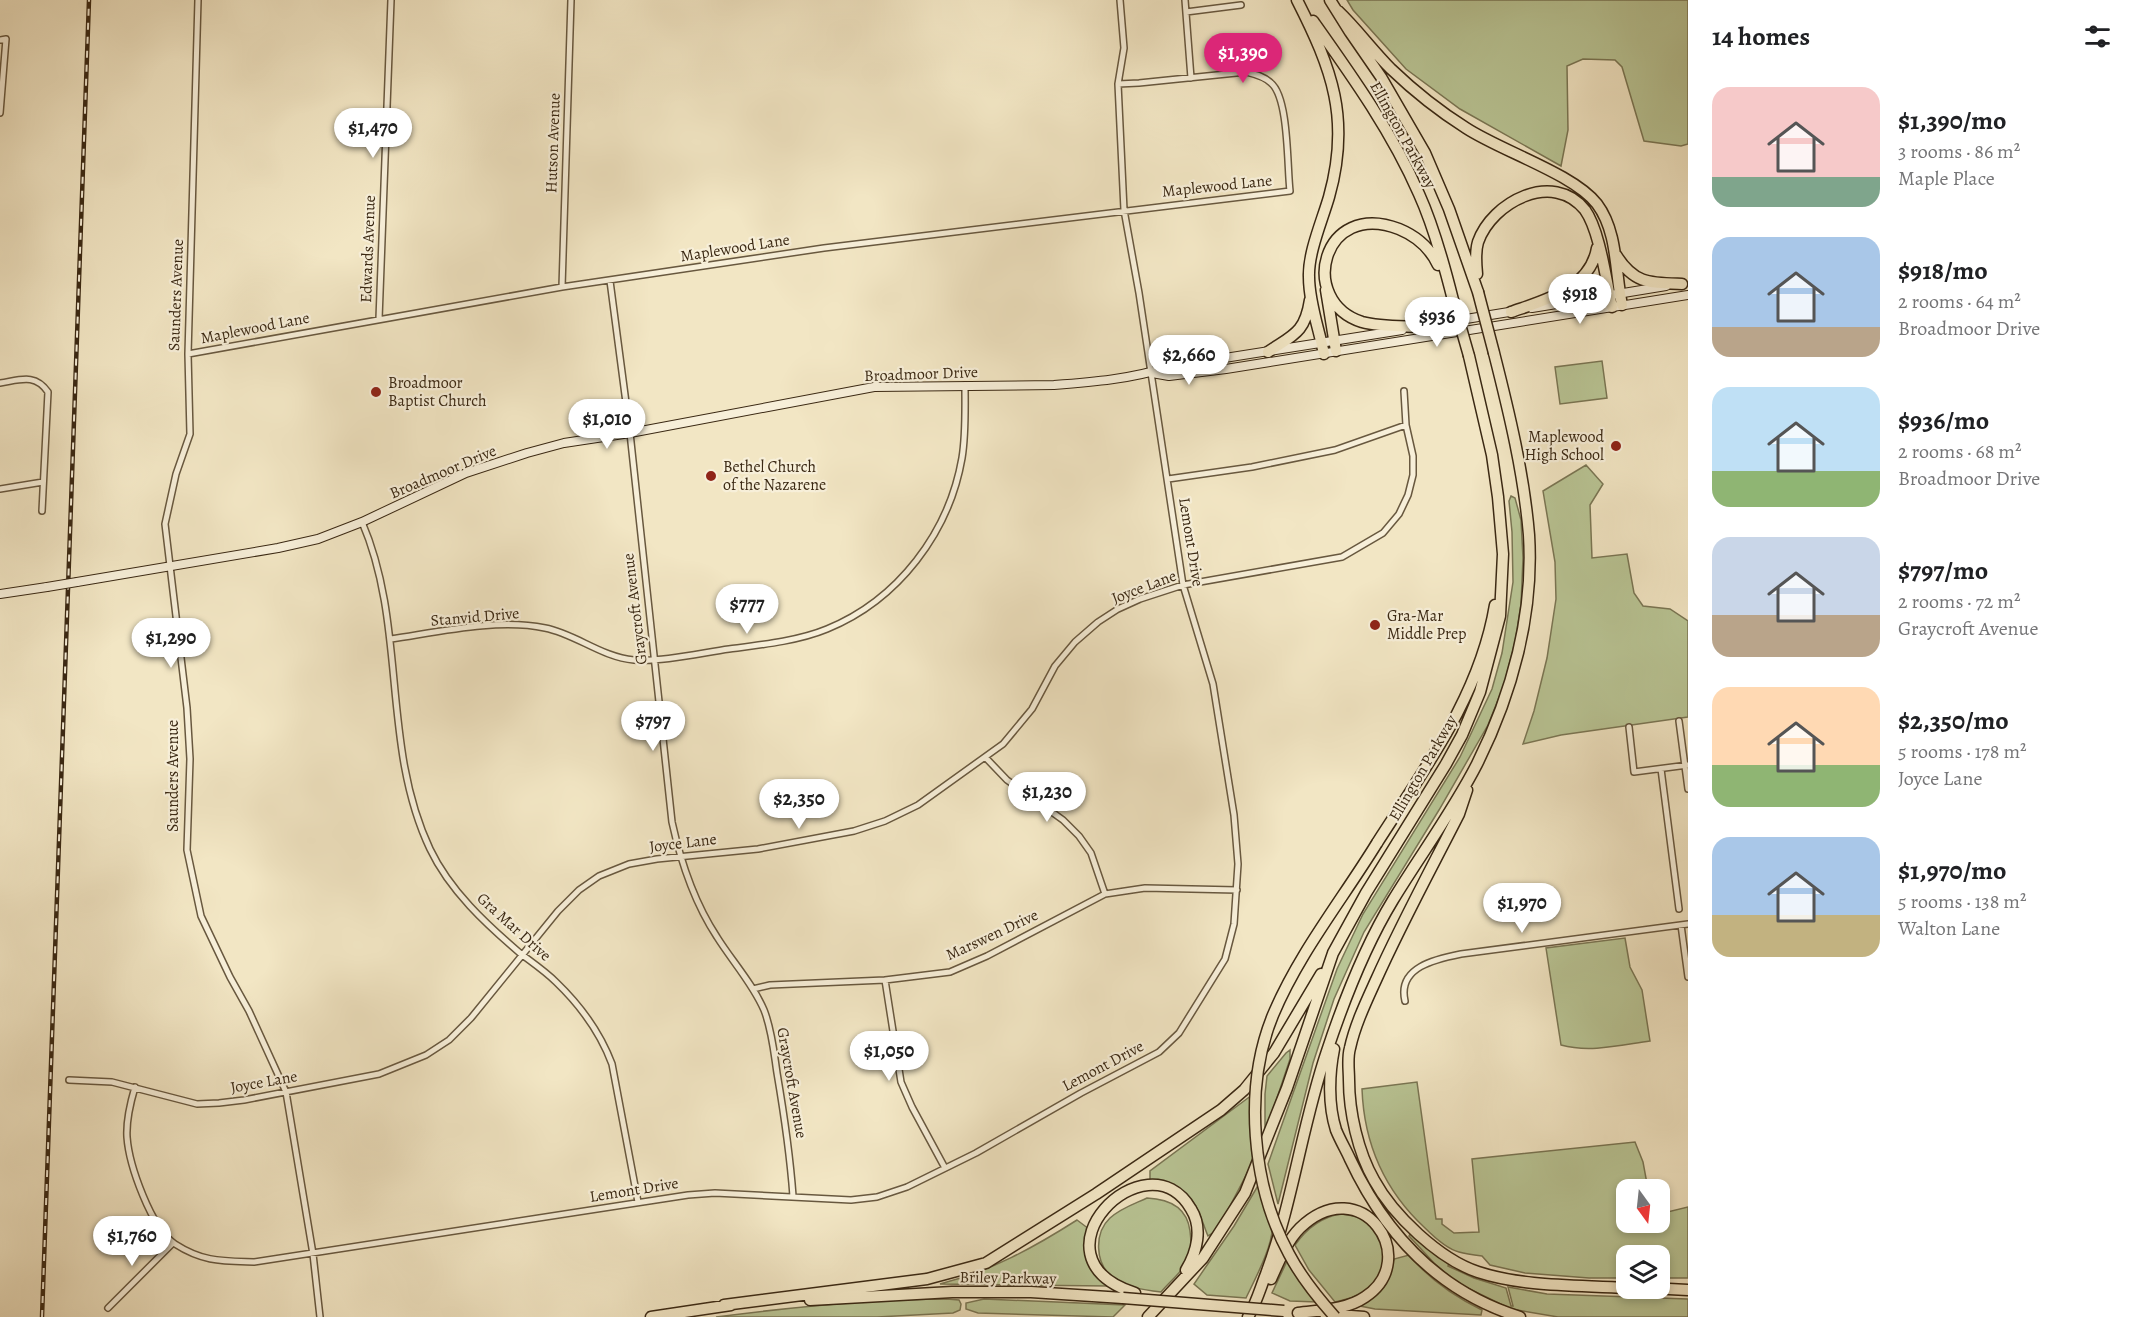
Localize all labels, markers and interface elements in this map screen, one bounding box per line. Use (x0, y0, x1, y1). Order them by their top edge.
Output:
text: 14 homes (1712, 19, 1810, 54)
icon: filters (2081, 20, 2114, 53)
pin: $1,390 (1194, 33, 1292, 84)
text: $1,390 (1218, 39, 1268, 66)
street label: Ellington Parkway (1365, 78, 1442, 193)
street label: Hutson Avenue (540, 93, 566, 193)
text: $1,390/mo (1898, 103, 2006, 138)
pin: $1,470 (324, 108, 422, 159)
icon: home (1760, 111, 1832, 183)
text: $1,470 (348, 114, 398, 141)
text: 3 rooms · 86 m² (1898, 138, 2020, 165)
text: Maple Place (1898, 165, 1995, 192)
street label: Maplewood Lane (1161, 169, 1273, 203)
street label: Edwards Avenue (355, 195, 381, 303)
street label: Maplewood Lane (679, 228, 791, 268)
street label: Saunders Avenue (163, 239, 189, 351)
text: $918/mo (1898, 253, 1988, 288)
icon: home (1760, 261, 1832, 333)
pin: $918 (1544, 274, 1616, 325)
text: $918 (1562, 280, 1598, 307)
text: 2 rooms · 64 m² (1898, 288, 2021, 315)
pin: $936 (1401, 297, 1473, 348)
text: $936 (1419, 303, 1455, 330)
street label: Maplewood Lane (199, 307, 311, 349)
text: Broadmoor Drive (1898, 315, 2040, 342)
pin: $2,660 (1140, 335, 1238, 386)
text: $2,660 (1162, 341, 1216, 368)
street label: Broadmoor Drive (864, 361, 978, 387)
place label: Broadmoor Baptist Church (388, 372, 487, 412)
marker: Broadmoor Baptist Church (369, 385, 383, 399)
pin: $1,010 (558, 399, 656, 450)
text: $936/mo (1898, 403, 1989, 438)
text: $1,010 (582, 405, 632, 432)
icon: home (1760, 411, 1832, 483)
place label: Maplewood High School (1525, 426, 1604, 466)
text: 2 rooms · 68 m² (1898, 438, 2022, 465)
marker: Maplewood High School (1609, 439, 1623, 453)
street label: Broadmoor Drive (386, 440, 500, 504)
place label: Bethel Church of the Nazarene (723, 456, 826, 496)
text: Broadmoor Drive (1898, 465, 2040, 492)
marker: Bethel Church of the Nazarene (704, 469, 718, 483)
street label: Lemont Drive (1173, 496, 1209, 588)
street label: Graycroft Avenue (617, 552, 653, 666)
text: $797/mo (1898, 553, 1988, 588)
icon: home (1760, 561, 1832, 633)
street label: Joyce Lane (1109, 565, 1179, 609)
pin: $777 (711, 584, 783, 635)
text: 2 rooms · 72 m² (1898, 588, 2020, 615)
text: $777 (730, 590, 764, 617)
street label: Stanvid Drive (430, 602, 520, 632)
place label: Gra-Mar Middle Prep (1387, 605, 1467, 645)
text: Graycroft Avenue (1898, 615, 2038, 642)
pin: $1,290 (122, 618, 220, 669)
marker: Gra-Mar Middle Prep (1368, 618, 1382, 632)
text: $1,290 (146, 624, 196, 651)
pin: $797 (617, 701, 689, 752)
text: $2,350/mo (1898, 703, 2009, 738)
text: $797 (635, 707, 671, 734)
street label: Ellington Parkway (1384, 710, 1463, 825)
icon: home (1760, 711, 1832, 783)
street label: Saunders Avenue (162, 720, 184, 832)
text: 5 rooms · 178 m² (1898, 738, 2027, 765)
text: Joyce Lane (1898, 765, 1982, 792)
pin: $1,230 (998, 772, 1096, 823)
text: $1,230 (1022, 778, 1072, 805)
pin: $2,350 (750, 779, 848, 830)
text: $2,350 (773, 785, 825, 812)
street label: Joyce Lane (648, 828, 718, 858)
text: $1,970/mo (1898, 853, 2006, 888)
icon: home (1760, 861, 1832, 933)
pin: $1,970 (1473, 883, 1571, 934)
street label: Gra Mar Drive (472, 888, 556, 966)
text: 5 rooms · 138 m² (1898, 888, 2027, 915)
text: $1,970 (1497, 889, 1547, 916)
street label: Marswen Drive (942, 904, 1042, 966)
text: Walton Lane (1898, 915, 2000, 942)
street label: Graycroft Avenue (771, 1026, 813, 1140)
pin: $1,050 (840, 1031, 938, 1082)
street label: Lemont Drive (1058, 1035, 1148, 1097)
text: $1,050 (864, 1037, 914, 1064)
street label: Joyce Lane (229, 1065, 299, 1099)
street label: Lemont Drive (588, 1172, 680, 1208)
north arrow (1616, 1179, 1670, 1233)
map controls (1616, 1179, 1670, 1299)
pin: $1,760 (83, 1216, 181, 1267)
text: $1,760 (107, 1222, 157, 1249)
button: layers (1616, 1245, 1670, 1299)
street label: Briley Parkway (959, 1266, 1057, 1290)

